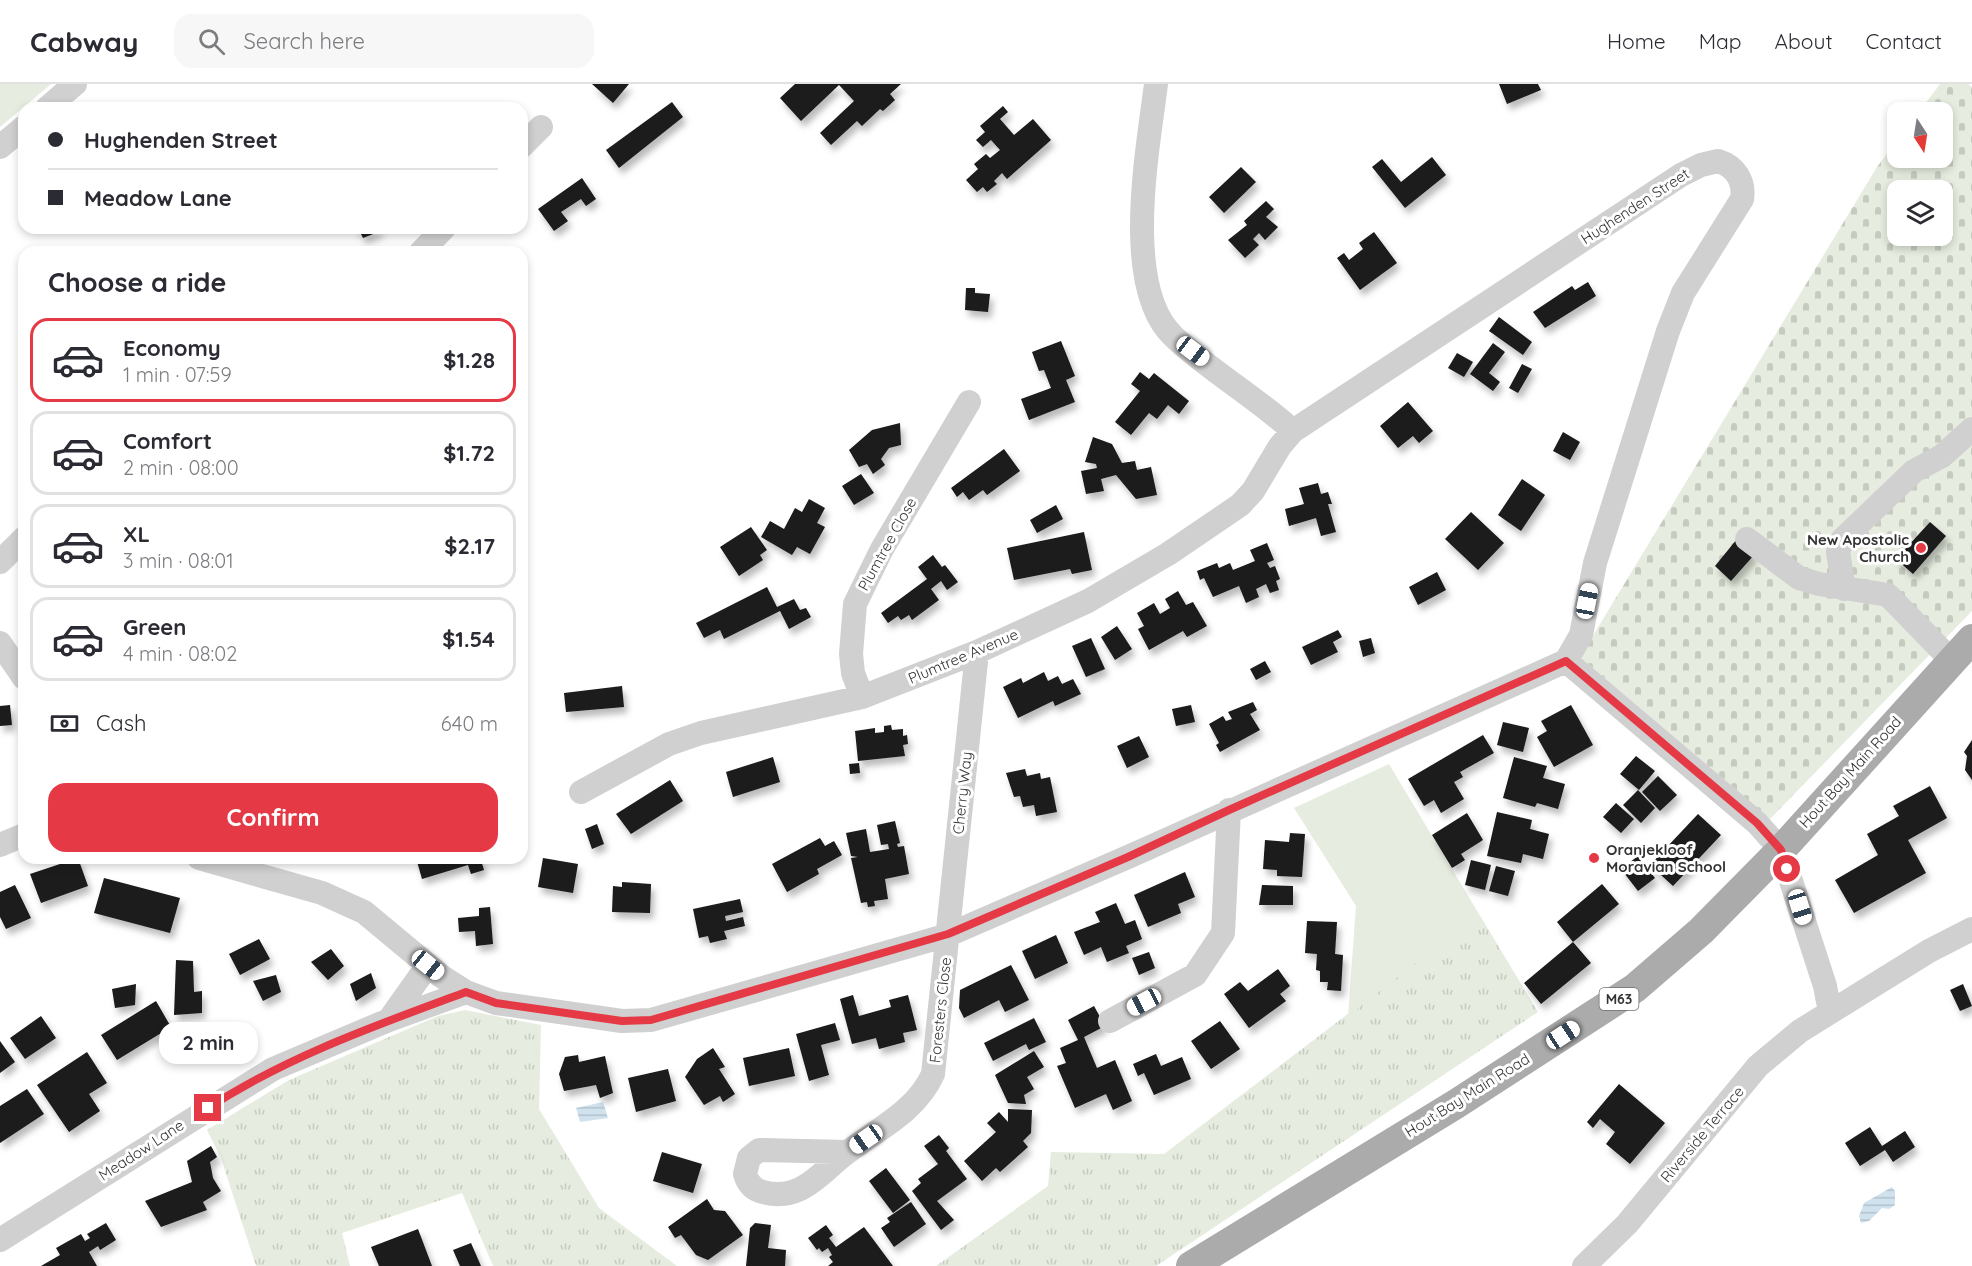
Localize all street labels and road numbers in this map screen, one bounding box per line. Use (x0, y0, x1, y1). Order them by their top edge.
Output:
street label: Hughenden Street (1577, 164, 1693, 248)
street label: Plumtree Close (854, 494, 920, 594)
street label: Plumtree Avenue (905, 624, 1021, 688)
street label: Hout Bay Main Road (1795, 712, 1905, 832)
street label: Cherry Way (948, 751, 976, 835)
street label: Foresters Close (925, 956, 955, 1064)
road number: M63 (1600, 988, 1638, 1010)
street label: Hout Bay Main Road (1401, 1049, 1533, 1141)
street label: Riverside Terrace (1656, 1082, 1748, 1186)
street label: Meadow Lane (95, 1115, 187, 1185)

